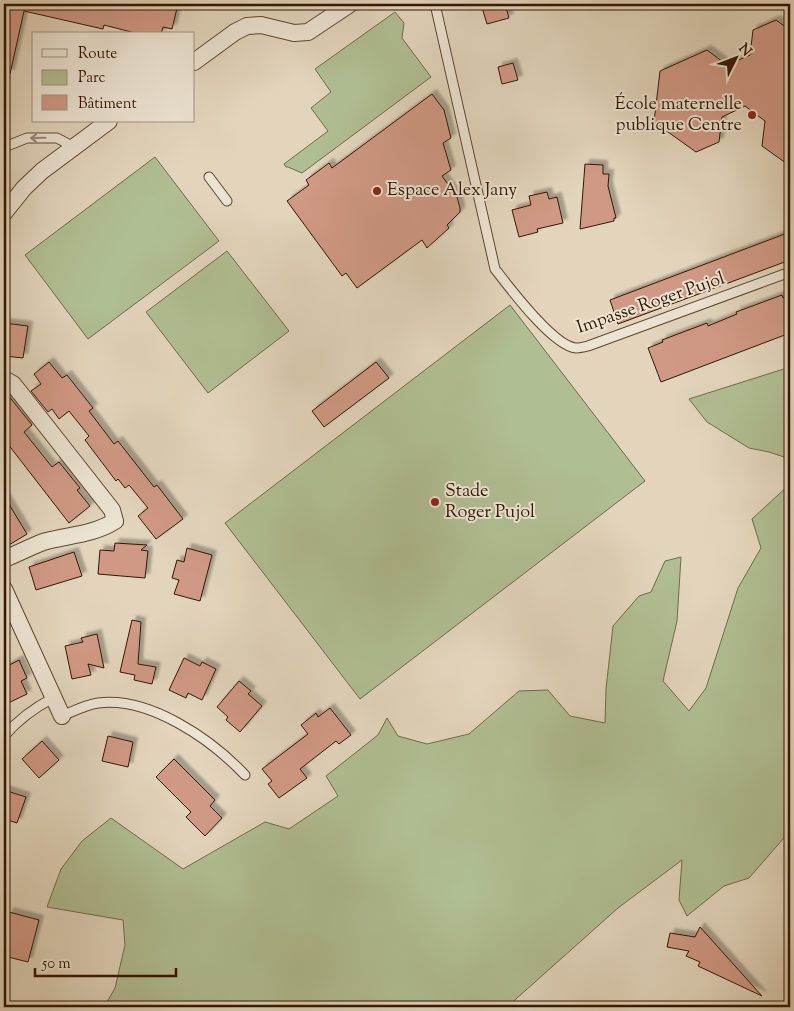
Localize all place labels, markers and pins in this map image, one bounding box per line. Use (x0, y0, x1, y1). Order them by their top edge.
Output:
place label: École maternelle publique Centre (615, 92, 742, 139)
marker: École maternelle publique Centre (746, 109, 758, 121)
place label: Espace Alex Jany (387, 178, 517, 204)
marker: Espace Alex Jany (371, 185, 383, 197)
place label: Stade Roger Pujol (445, 479, 535, 526)
marker: Stade Roger Pujol (429, 496, 441, 508)

